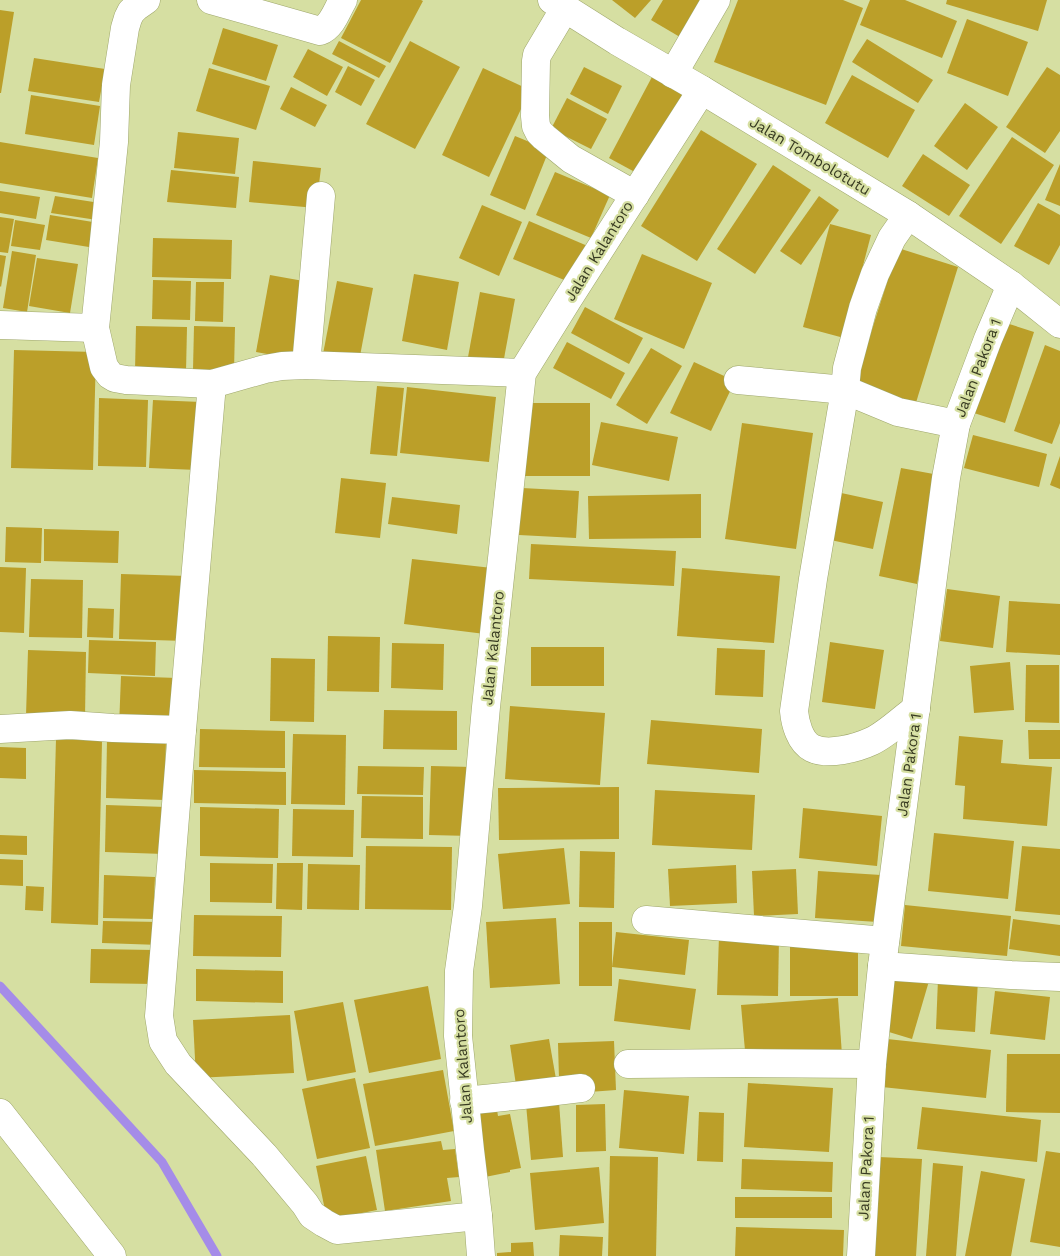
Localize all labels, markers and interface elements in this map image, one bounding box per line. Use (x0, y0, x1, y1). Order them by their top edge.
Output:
street label: Jalan Tombolotutu (746, 113, 874, 199)
street label: Jalan Kalantoro (561, 198, 637, 304)
street label: Jalan Pakora 1 (951, 316, 1005, 420)
street label: Jalan Kalantoro (478, 590, 508, 706)
street label: Jalan Pakora 1 (893, 712, 925, 818)
street label: Jalan Kalantoro (450, 1008, 476, 1124)
street label: Jalan Pakora 1 (854, 1116, 878, 1220)

